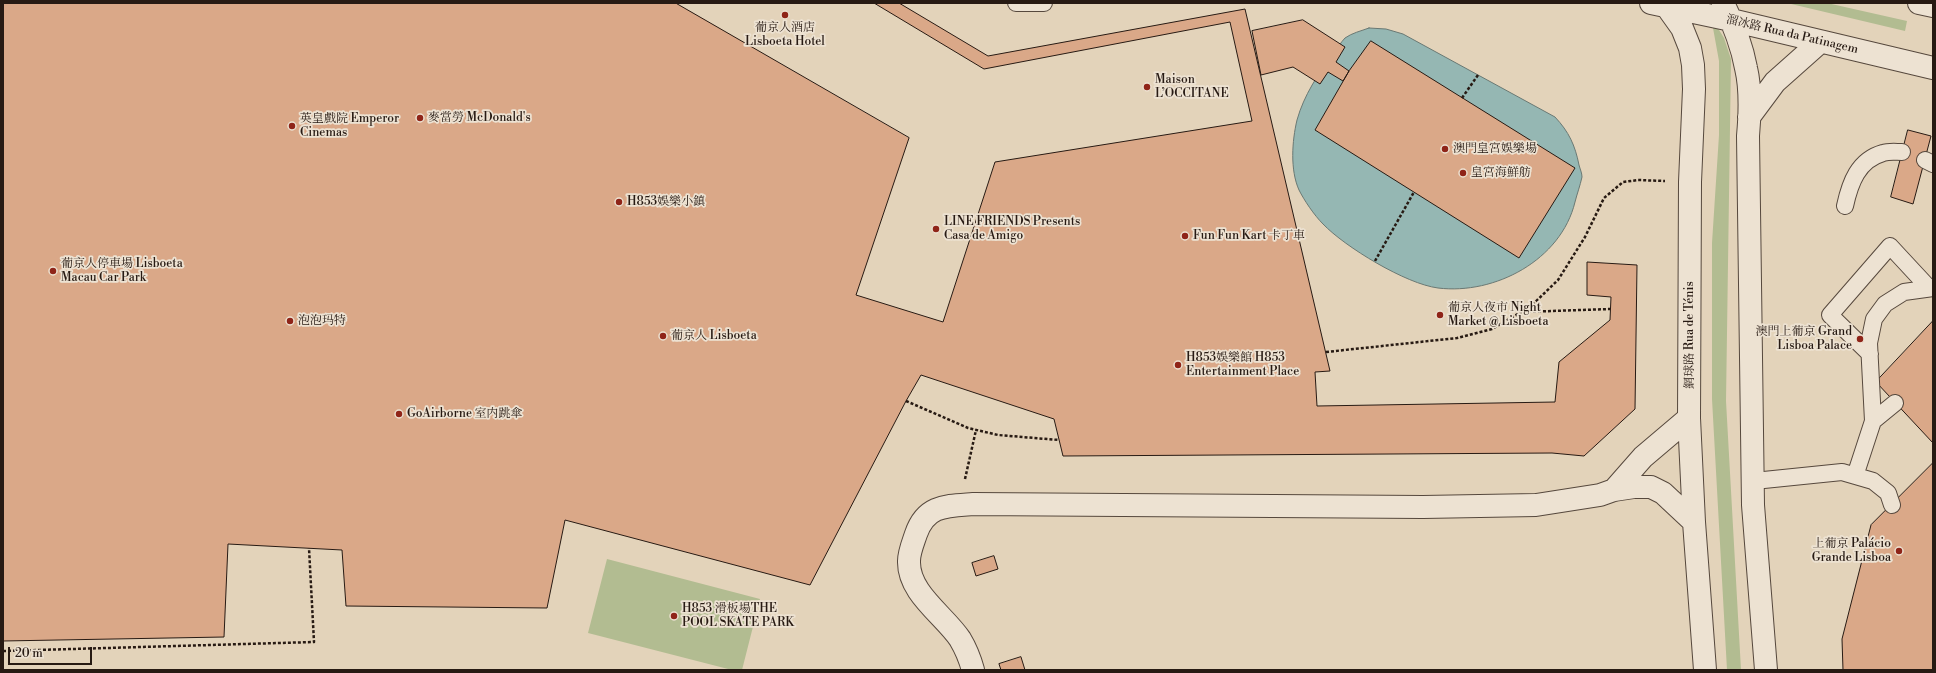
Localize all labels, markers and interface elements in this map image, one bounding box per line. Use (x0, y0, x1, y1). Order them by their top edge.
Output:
marker: 葡京人酒店 Lisboeta Hotel (780, 10, 790, 20)
street label: 溜冰路 Rua da Patinagem (1724, 13, 1860, 57)
place label: 葡京人酒店 Lisboeta Hotel (745, 21, 825, 49)
place label: Maison L’OCCITANE (1155, 73, 1229, 101)
marker: Maison L’OCCITANE (1142, 82, 1152, 92)
place label: 麥當勞 McDonald's (428, 111, 531, 125)
place label: 英皇戲院 Emperor Cinemas (300, 112, 399, 140)
marker: 麥當勞 McDonald's (415, 113, 425, 123)
marker: 英皇戲院 Emperor Cinemas (287, 121, 297, 131)
place label: 澳門皇宮娛樂場 (1453, 142, 1537, 156)
marker: 澳門皇宮娛樂場 (1440, 144, 1450, 154)
place label: 皇宮海鮮舫 (1471, 166, 1531, 180)
marker: 皇宮海鮮舫 (1458, 168, 1468, 178)
place label: H853娛樂小鎮 (627, 195, 705, 209)
marker: H853娛樂小鎮 (614, 197, 624, 207)
place label: LINE FRIENDS Presents Casa de Amigo (944, 215, 1080, 243)
marker: LINE FRIENDS Presents Casa de Amigo (931, 224, 941, 234)
place label: Fun Fun Kart 卡丁車 (1193, 229, 1305, 243)
marker: Fun Fun Kart 卡丁車 (1180, 231, 1190, 241)
place label: 葡京人停車場 Lisboeta Macau Car Park (61, 257, 183, 285)
marker: 葡京人停車場 Lisboeta Macau Car Park (48, 266, 58, 276)
street label: 網球路 Rua de Ténis (1683, 281, 1697, 389)
place label: 葡京人夜市 Night Market @ Lisboeta (1448, 301, 1548, 329)
marker: 葡京人夜市 Night Market @ Lisboeta (1435, 310, 1445, 320)
place label: 泡泡玛特 (298, 314, 346, 328)
marker: 泡泡玛特 (285, 316, 295, 326)
place label: 澳門上葡京 Grand Lisboa Palace (1756, 325, 1852, 353)
place label: 葡京人 Lisboeta (671, 329, 757, 343)
marker: 葡京人 Lisboeta (658, 331, 668, 341)
marker: 澳門上葡京 Grand Lisboa Palace (1855, 334, 1865, 344)
place label: H853娛樂館 H853 Entertainment Place (1186, 351, 1299, 379)
marker: H853娛樂館 H853 Entertainment Place (1173, 360, 1183, 370)
place label: GoAirborne 室内跳傘 (407, 407, 523, 421)
marker: GoAirborne 室内跳傘 (394, 409, 404, 419)
place label: 上葡京 Palácio Grande Lisboa (1812, 537, 1891, 565)
marker: 上葡京 Palácio Grande Lisboa (1894, 546, 1904, 556)
place label: H853 滑板場THE POOL SKATE PARK (682, 602, 794, 630)
marker: H853 滑板場THE POOL SKATE PARK (669, 611, 679, 621)
scale bar (10, 639, 94, 665)
text: 20 m (15, 646, 43, 661)

